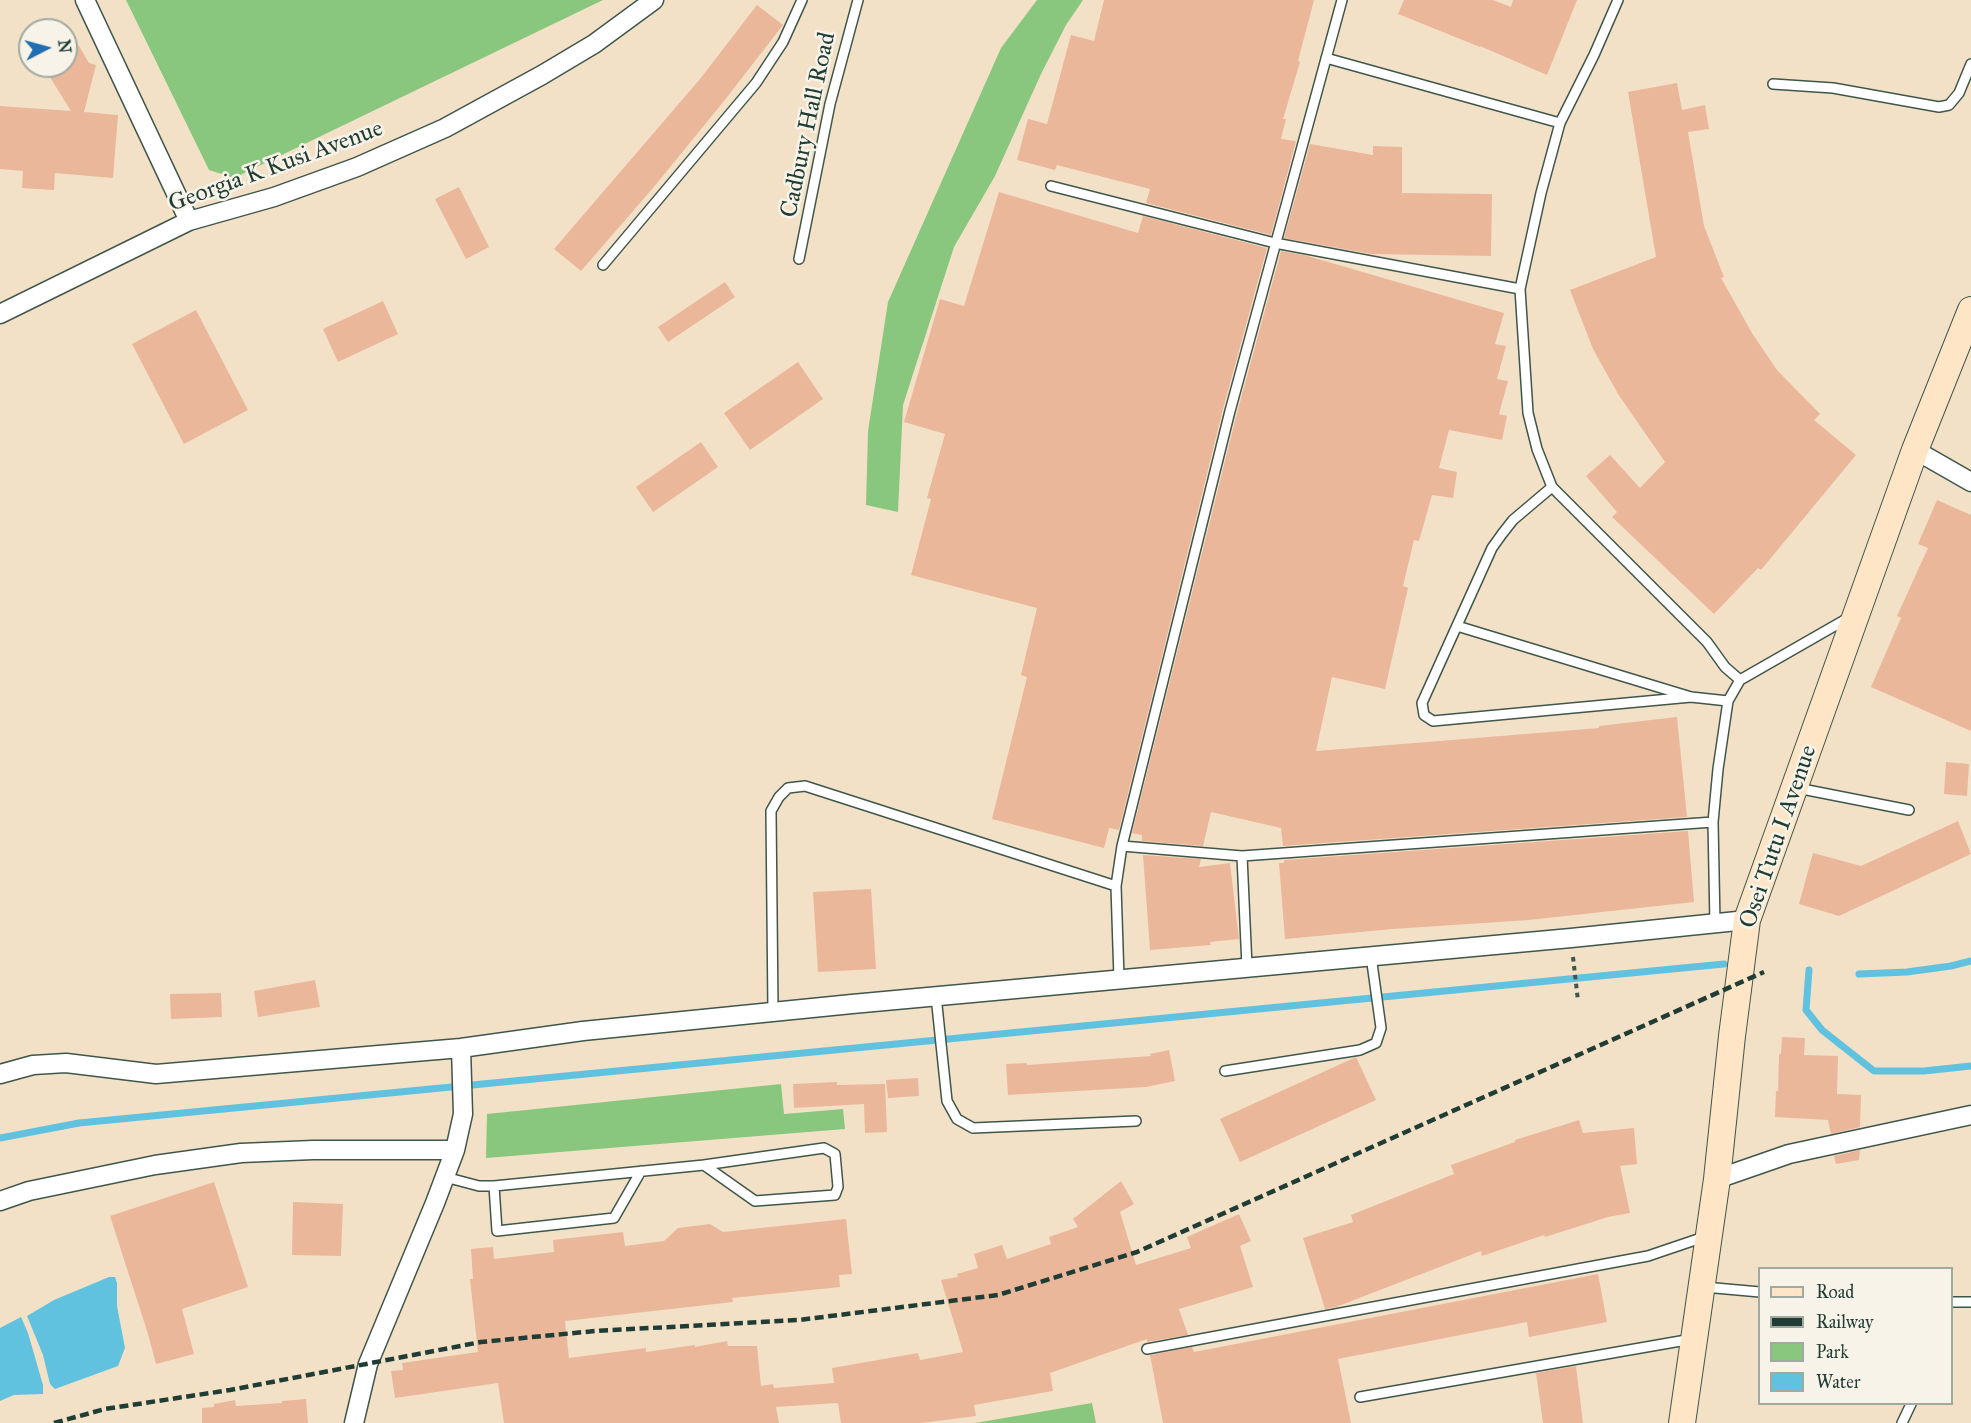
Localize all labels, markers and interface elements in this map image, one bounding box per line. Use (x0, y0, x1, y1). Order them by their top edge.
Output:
north arrow (18, 18, 78, 78)
street label: Cadbury Hall Road (775, 30, 843, 220)
text: N (54, 39, 75, 54)
street label: Georgia K Kusi Avenue (165, 115, 387, 219)
street label: Osei Tutu I Avenue (1734, 742, 1824, 932)
legend (1758, 1267, 1953, 1405)
text: Road (1816, 1281, 1854, 1303)
text: Railway (1816, 1311, 1873, 1333)
text: Park (1816, 1341, 1849, 1363)
text: Water (1816, 1371, 1860, 1393)

